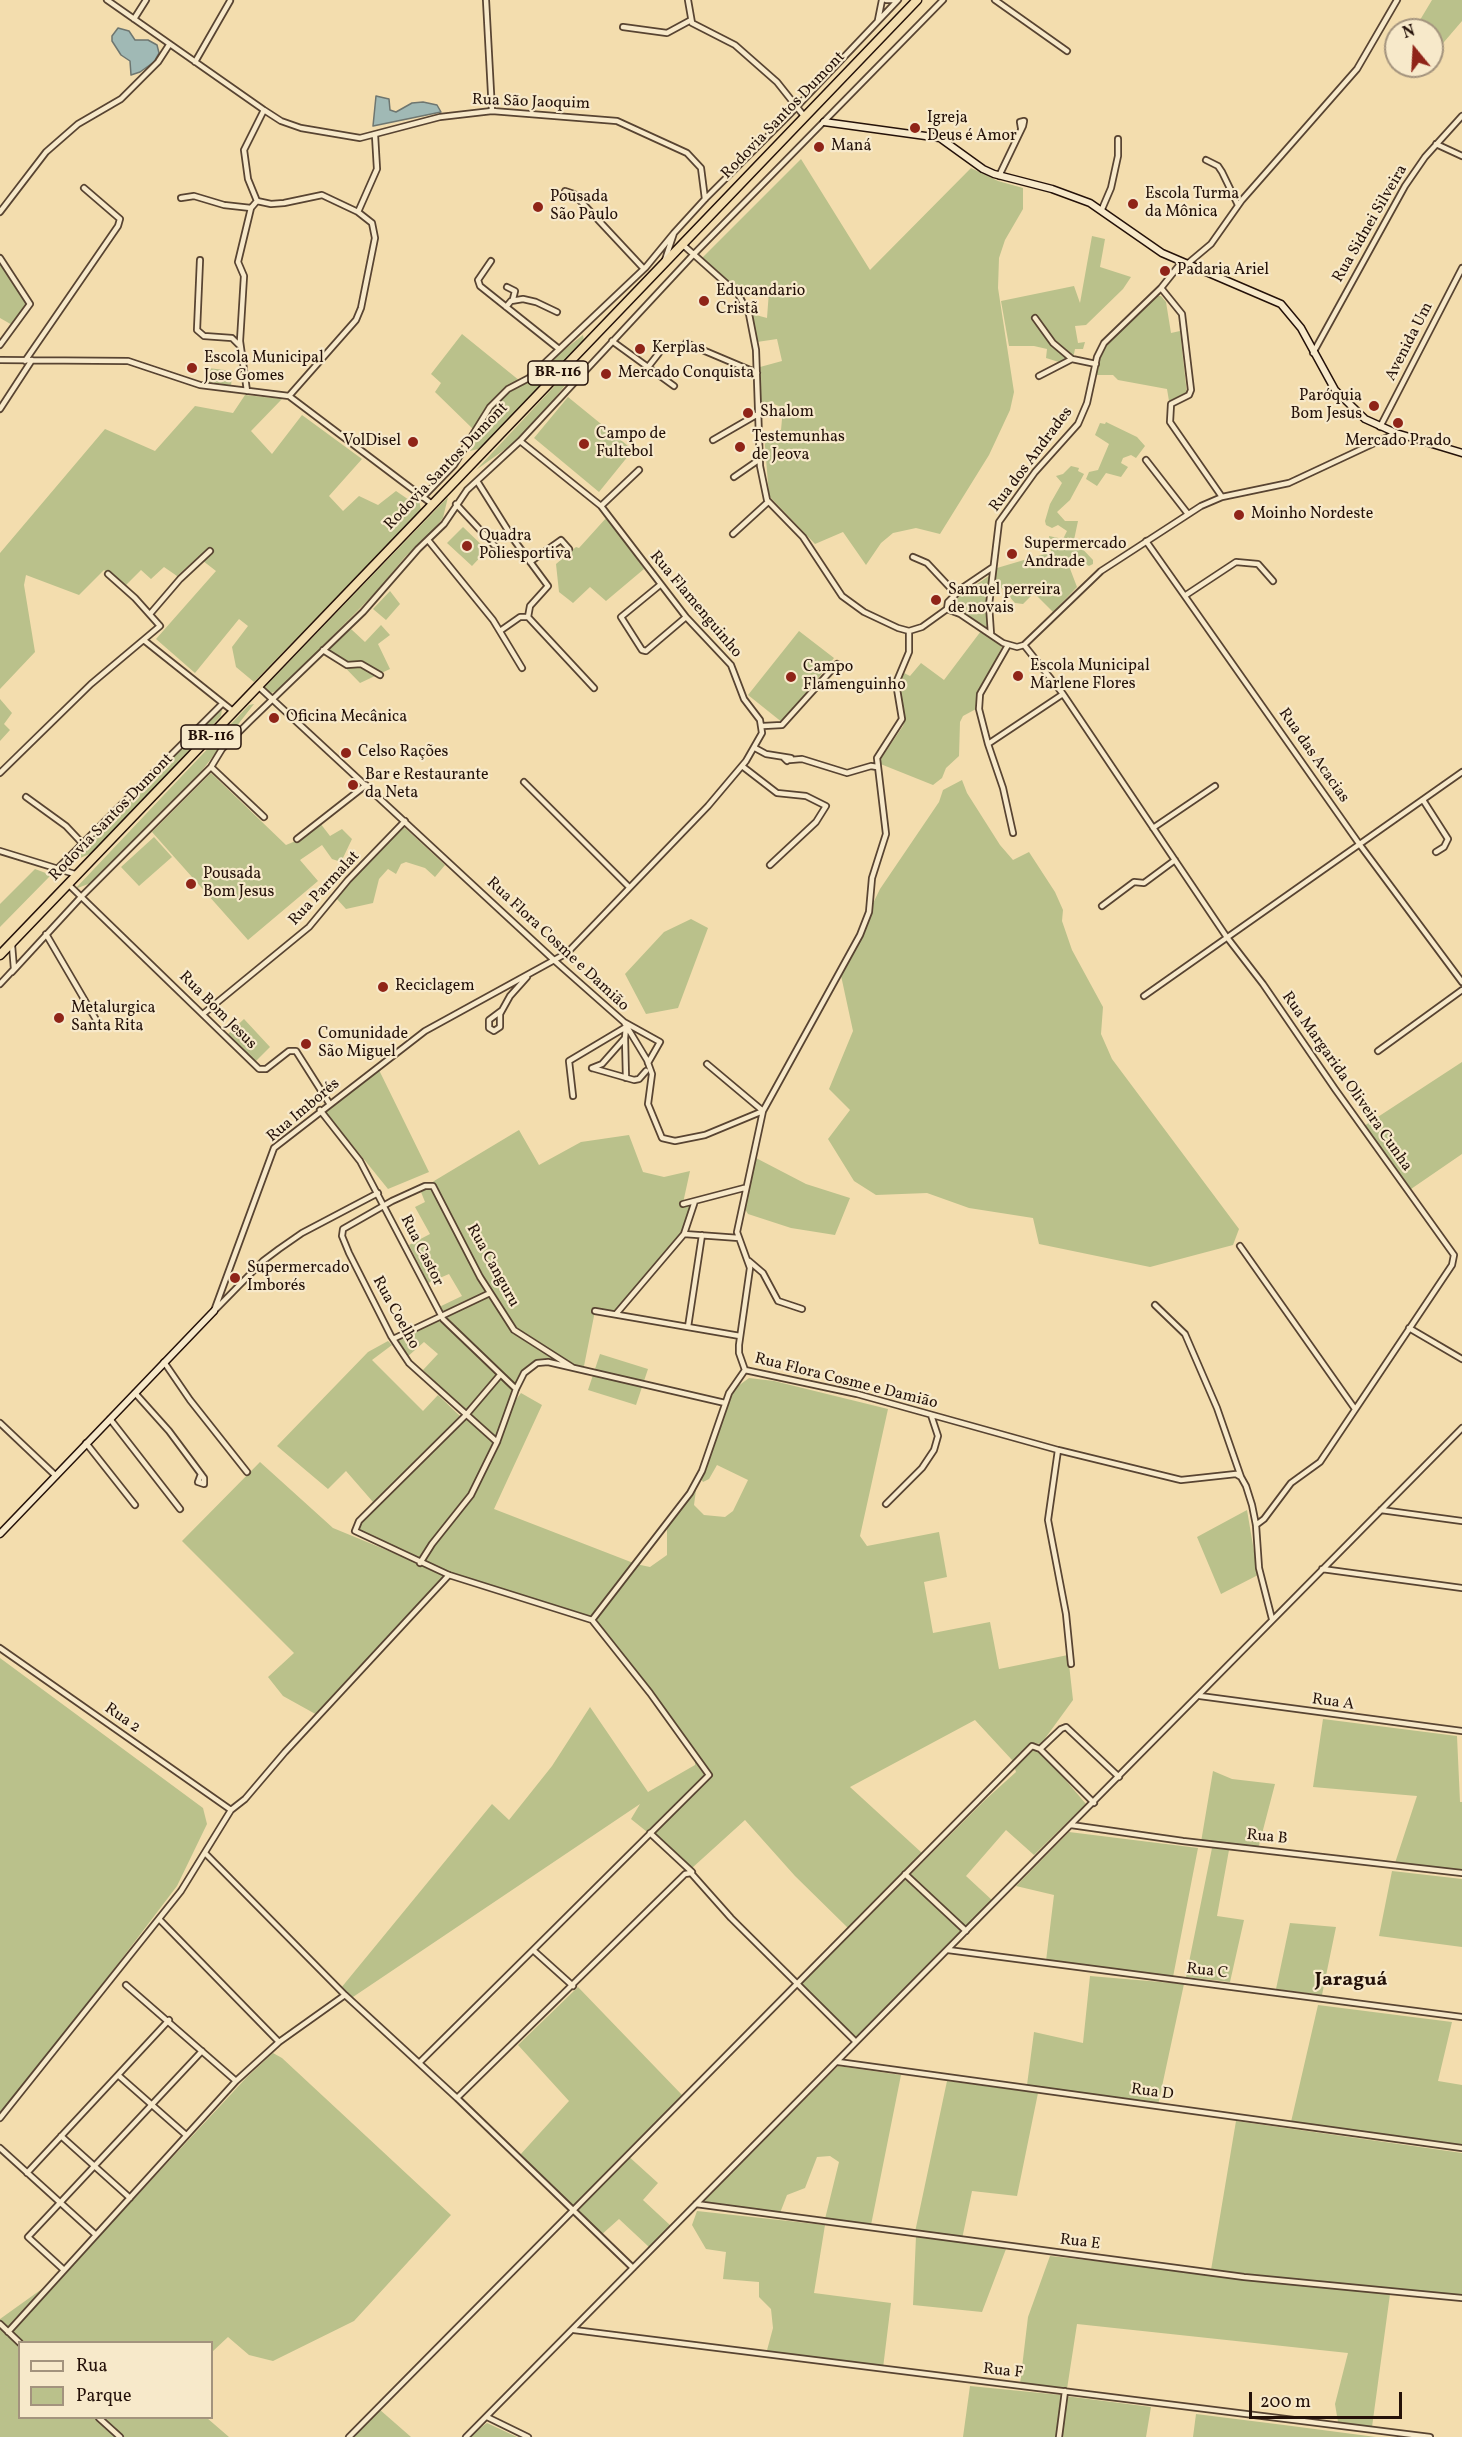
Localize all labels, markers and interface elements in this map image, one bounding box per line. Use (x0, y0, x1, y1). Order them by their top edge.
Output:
north arrow (1384, 18, 1444, 78)
text: N (1400, 21, 1418, 45)
street label: Rodovia Santos Dumont (718, 48, 850, 184)
street label: Rua São Jaoquim (472, 91, 590, 115)
place label: Igreja Deus é Amor (927, 109, 1017, 147)
marker: Igreja Deus é Amor (908, 121, 922, 135)
place label: Maná (831, 137, 871, 157)
marker: Maná (812, 140, 826, 154)
street label: Rua Sidnei Silveira (1329, 162, 1413, 286)
place label: Escola Turma da Mônica (1145, 185, 1239, 223)
place label: Pousada São Paulo (550, 188, 618, 226)
marker: Escola Turma da Mônica (1126, 197, 1140, 211)
marker: Pousada São Paulo (531, 200, 545, 214)
place label: Padaria Ariel (1177, 261, 1269, 281)
marker: Padaria Ariel (1158, 264, 1172, 278)
place label: Educandario Cristã (716, 282, 805, 320)
marker: Educandario Cristã (697, 294, 711, 308)
street label: Avenida Um (1382, 299, 1438, 385)
place label: Kerplas (652, 339, 705, 359)
marker: Kerplas (633, 342, 647, 356)
place label: Escola Municipal Jose Gomes (204, 349, 324, 387)
marker: Escola Municipal Jose Gomes (185, 361, 199, 375)
road number: BR-116 (528, 361, 588, 385)
place label: Mercado Conquista (618, 364, 754, 384)
marker: Mercado Conquista (599, 367, 613, 381)
place label: Paróquia Bom Jesus (1291, 387, 1362, 425)
street label: Rodovia Santos Dumont (381, 399, 513, 535)
marker: Paróquia Bom Jesus (1367, 399, 1381, 413)
place label: Shalom (760, 403, 814, 423)
street label: Rua dos Andrades (986, 404, 1078, 516)
marker: Shalom (741, 406, 755, 420)
marker: Mercado Prado (1391, 416, 1405, 430)
place label: Campo de Fultebol (596, 425, 666, 463)
place label: Testemunhas de Jeova (752, 428, 845, 466)
place label: VolDisel (343, 432, 401, 452)
place label: Mercado Prado (1345, 432, 1451, 452)
marker: VolDisel (406, 435, 420, 449)
marker: Campo de Fultebol (577, 437, 591, 451)
marker: Testemunhas de Jeova (733, 440, 747, 454)
place label: Moinho Nordeste (1251, 505, 1373, 525)
marker: Moinho Nordeste (1232, 508, 1246, 522)
place label: Quadra Poliesportiva (479, 527, 572, 565)
place label: Supermercado Andrade (1024, 535, 1126, 573)
marker: Quadra Poliesportiva (460, 539, 474, 553)
marker: Supermercado Andrade (1005, 547, 1019, 561)
street label: Rua Flamenguinho (645, 548, 745, 662)
place label: Samuel perreira de novais (948, 581, 1061, 619)
marker: Samuel perreira de novais (929, 593, 943, 607)
place label: Escola Municipal Marlene Flores (1030, 657, 1150, 695)
place label: Campo Flamenguinho (803, 658, 906, 696)
marker: Escola Municipal Marlene Flores (1011, 669, 1025, 683)
marker: Campo Flamenguinho (784, 670, 798, 684)
street label: Rua das Acacias (1273, 705, 1353, 807)
place label: Oficina Mecânica (286, 708, 407, 728)
marker: Oficina Mecânica (267, 711, 281, 725)
road number: BR-116 (181, 725, 241, 749)
place label: Celso Rações (358, 743, 448, 763)
marker: Celso Rações (339, 746, 353, 760)
street label: Rodovia Santos Dumont (46, 750, 178, 886)
place label: Bar e Restaurante da Neta (365, 766, 489, 804)
marker: Bar e Restaurante da Neta (346, 778, 360, 792)
street label: Rua Parmalat (285, 848, 365, 930)
place label: Pousada Bom Jesus (203, 865, 274, 903)
street label: Rua Flora Cosme e Damião (482, 874, 632, 1016)
marker: Pousada Bom Jesus (184, 877, 198, 891)
street label: Rua Bom Jesus (174, 968, 260, 1054)
place label: Reciclagem (395, 977, 475, 997)
marker: Reciclagem (376, 980, 390, 994)
street label: Rua Margarida Oliveira Cunha (1276, 988, 1416, 1176)
place label: Metalurgica Santa Rita (71, 999, 155, 1037)
marker: Metalurgica Santa Rita (52, 1011, 66, 1025)
place label: Comunidade São Miguel (318, 1025, 408, 1063)
marker: Comunidade São Miguel (299, 1037, 313, 1051)
street label: Rua Imborés (264, 1075, 344, 1147)
street label: Rua Castor (395, 1212, 447, 1290)
street label: Rua Canguru (461, 1221, 523, 1311)
place label: Supermercado Imborés (247, 1259, 349, 1297)
marker: Supermercado Imborés (228, 1271, 242, 1285)
street label: Rua Coelho (367, 1273, 423, 1353)
street label: Rua Flora Cosme e Damião (753, 1350, 939, 1414)
street label: Rua A (1311, 1691, 1355, 1715)
street label: Rua 2 (100, 1700, 144, 1738)
street label: Rua B (1246, 1826, 1288, 1850)
street label: Rua C (1185, 1960, 1229, 1984)
district label: Jaraguá (1315, 1969, 1387, 1993)
street label: Rua D (1129, 2081, 1175, 2105)
street label: Rua E (1059, 2231, 1101, 2255)
legend (18, 2341, 213, 2419)
text: Rua (76, 2354, 107, 2379)
street label: Rua F (982, 2360, 1024, 2384)
scale bar (1252, 2380, 1405, 2418)
text: Parque (76, 2384, 131, 2409)
text: 200 m (1260, 2390, 1311, 2415)

